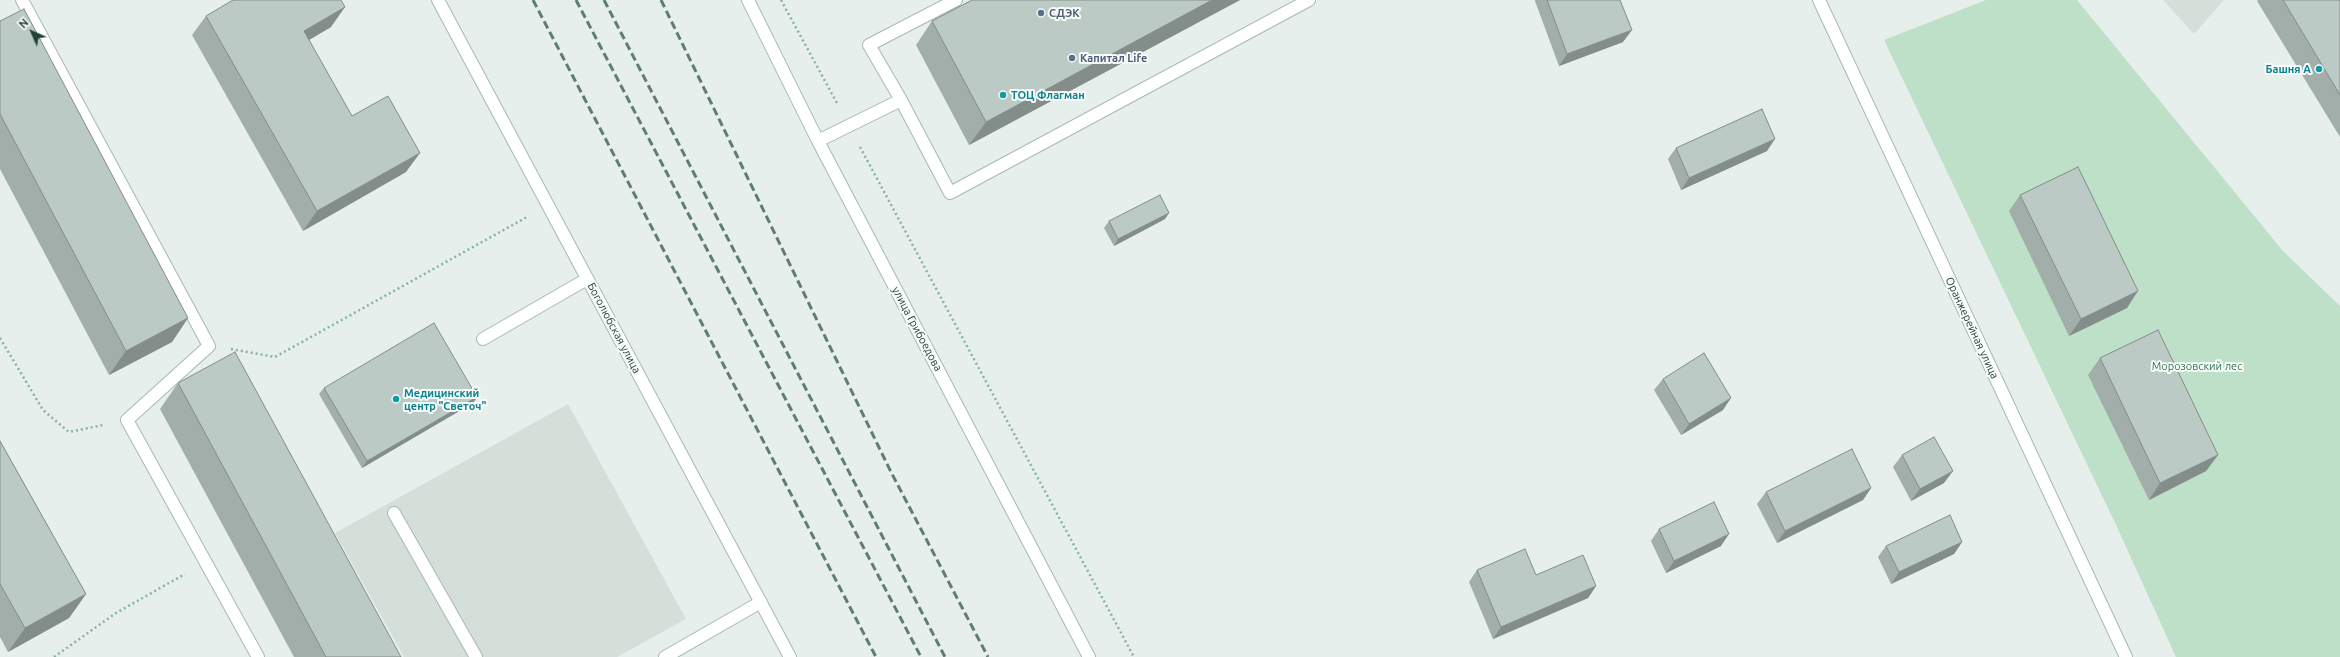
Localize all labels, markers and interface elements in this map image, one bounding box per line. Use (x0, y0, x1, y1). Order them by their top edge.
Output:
place label: СДЭК (1049, 6, 1080, 20)
marker: СДЭК (1036, 8, 1046, 18)
north arrow (12, 12, 52, 52)
text: N (16, 16, 31, 31)
place label: Капитал Life (1080, 51, 1147, 65)
marker: Капитал Life (1067, 53, 1077, 63)
place label: Башня А (2265, 62, 2311, 76)
marker: Башня А (2314, 64, 2324, 74)
place label: ТОЦ Флагман (1011, 88, 1085, 102)
marker: ТОЦ Флагман (998, 90, 1008, 100)
street label: Оранжерейная улица (1943, 275, 2001, 381)
street label: Боголюбская улица (585, 280, 643, 376)
street label: улица Грибоедова (889, 285, 945, 373)
park label: Морозовский лес (2152, 359, 2242, 373)
place label: Медицинский центр "Светоч" (404, 386, 486, 412)
marker: Медицинский центр "Светоч" (391, 394, 401, 404)

